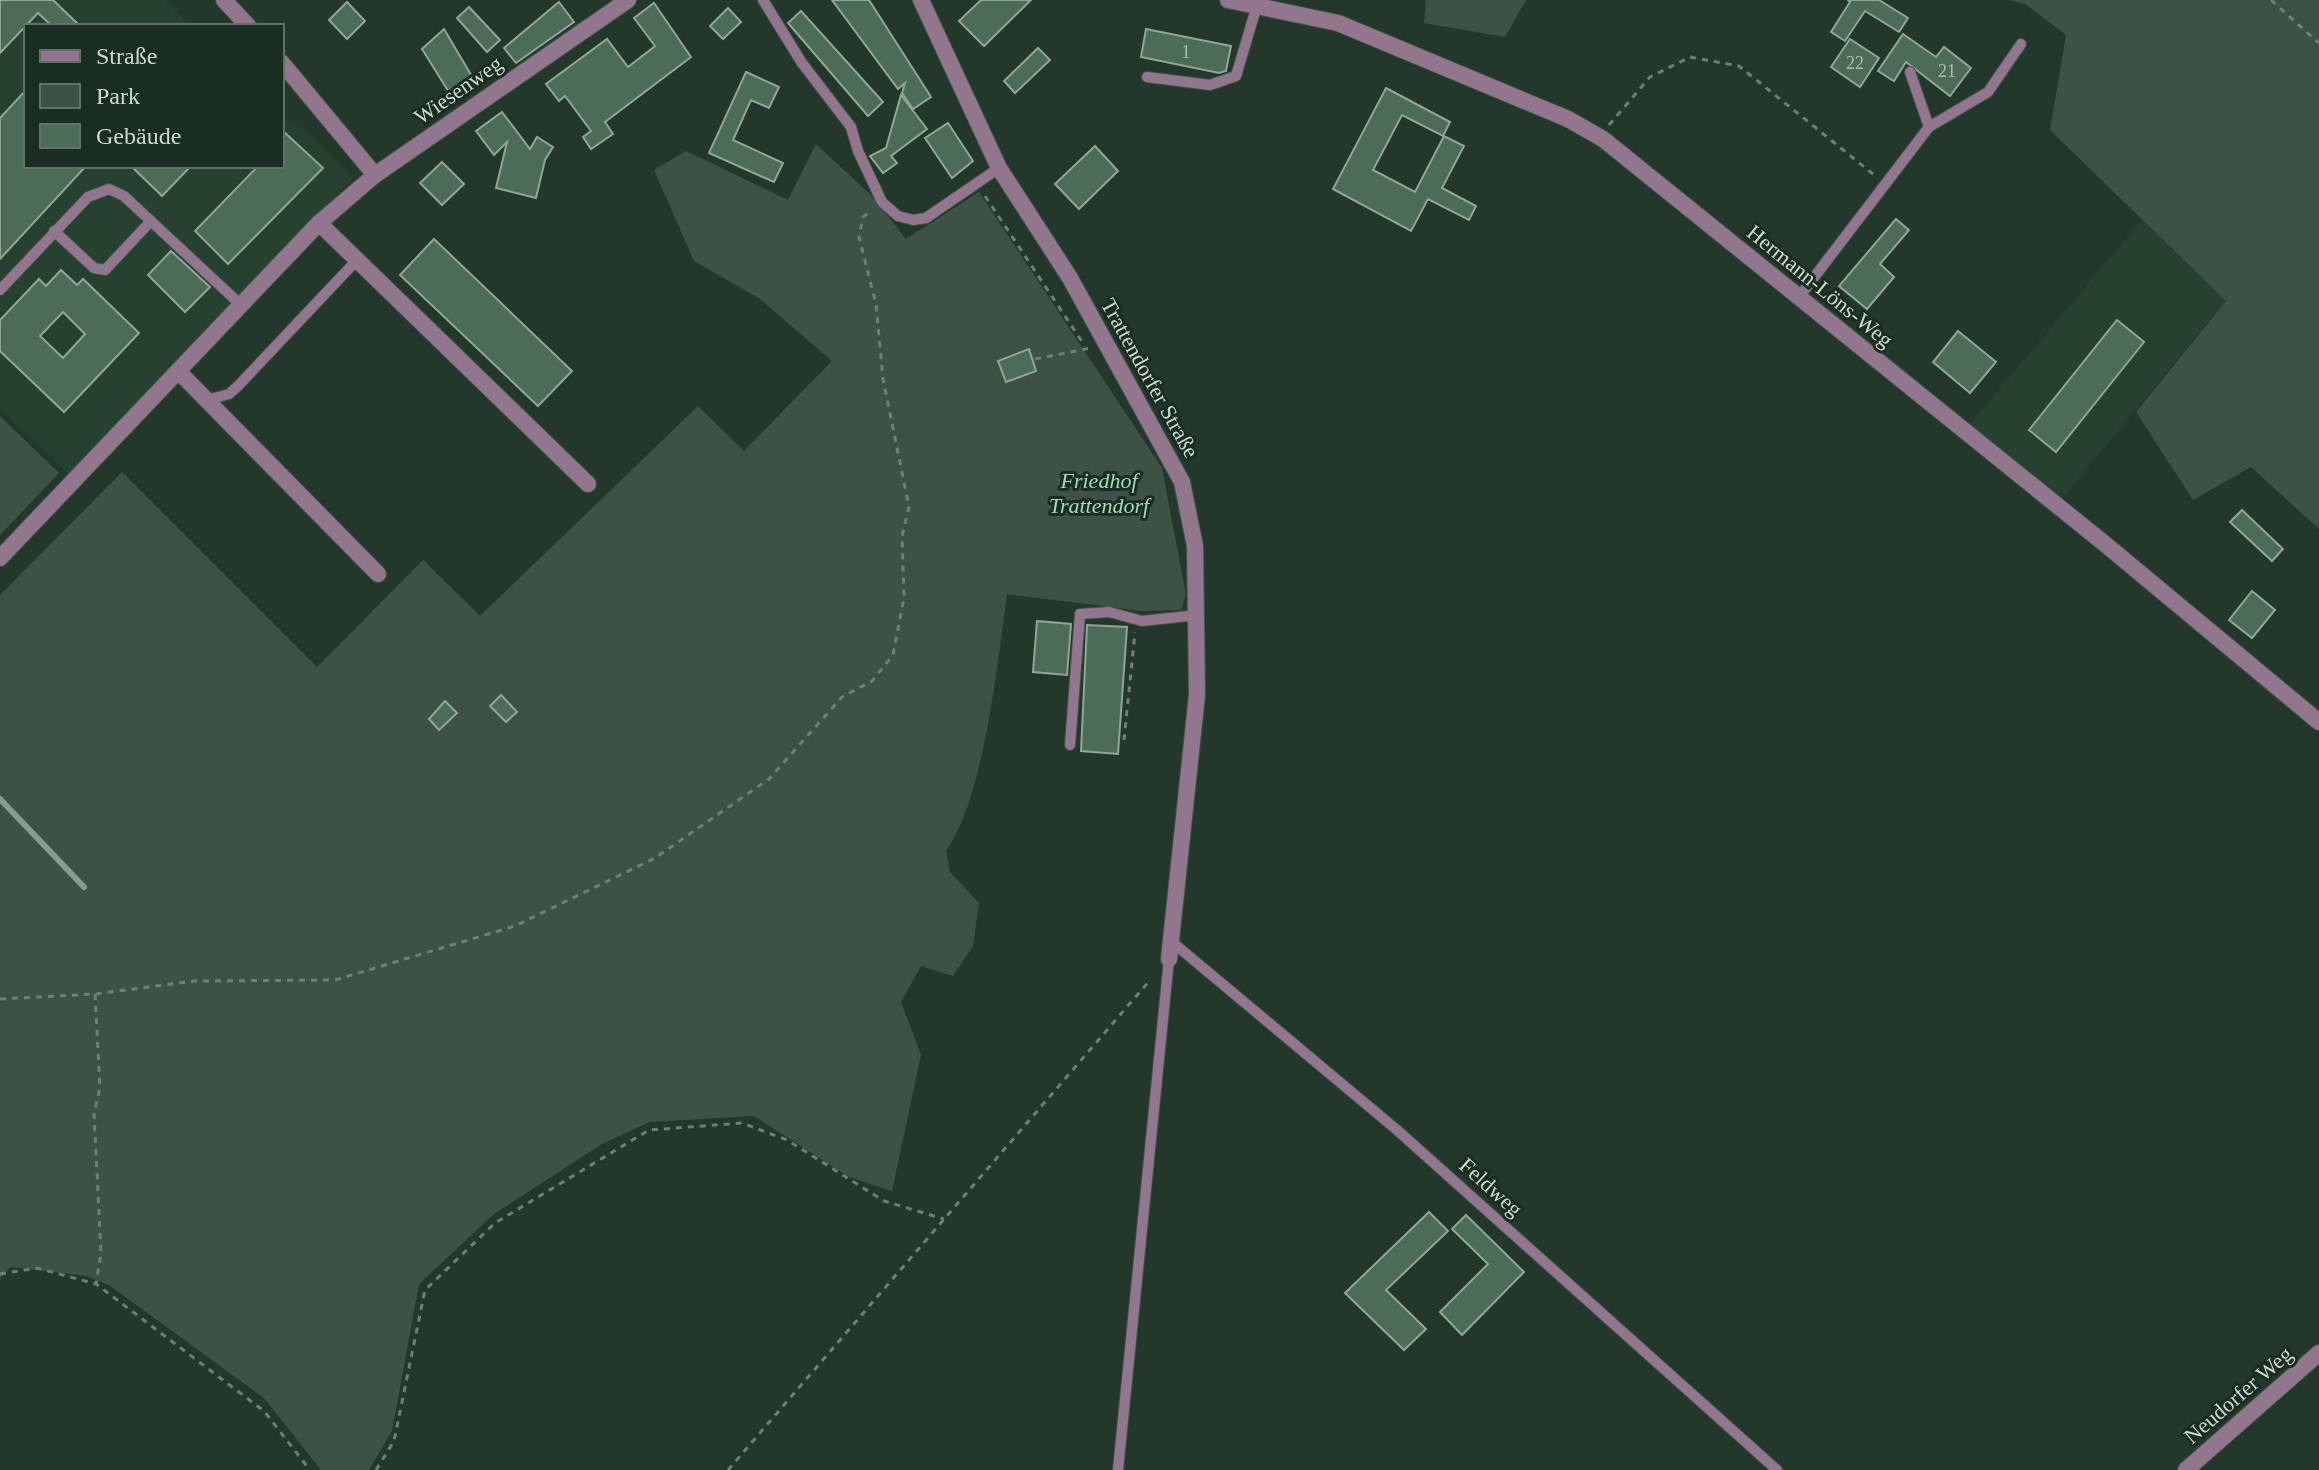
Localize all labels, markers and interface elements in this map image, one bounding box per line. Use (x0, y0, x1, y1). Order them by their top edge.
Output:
legend (24, 24, 284, 168)
house number: 1 (1182, 42, 1191, 62)
text: Straße (96, 43, 157, 69)
street label: Wiesenweg (409, 51, 507, 129)
house number: 22 (1846, 53, 1864, 73)
house number: 21 (1938, 61, 1956, 81)
text: Park (96, 83, 140, 109)
text: Gebäude (96, 123, 181, 149)
street label: Hermann-Löns-Weg (1742, 220, 1898, 352)
street label: Trattendorfer Straße (1096, 294, 1204, 462)
park label: Friedhof Trattendorf (1049, 468, 1152, 518)
street label: Feldweg (1454, 1152, 1528, 1222)
street label: Neudorfer Weg (2179, 1341, 2297, 1449)

